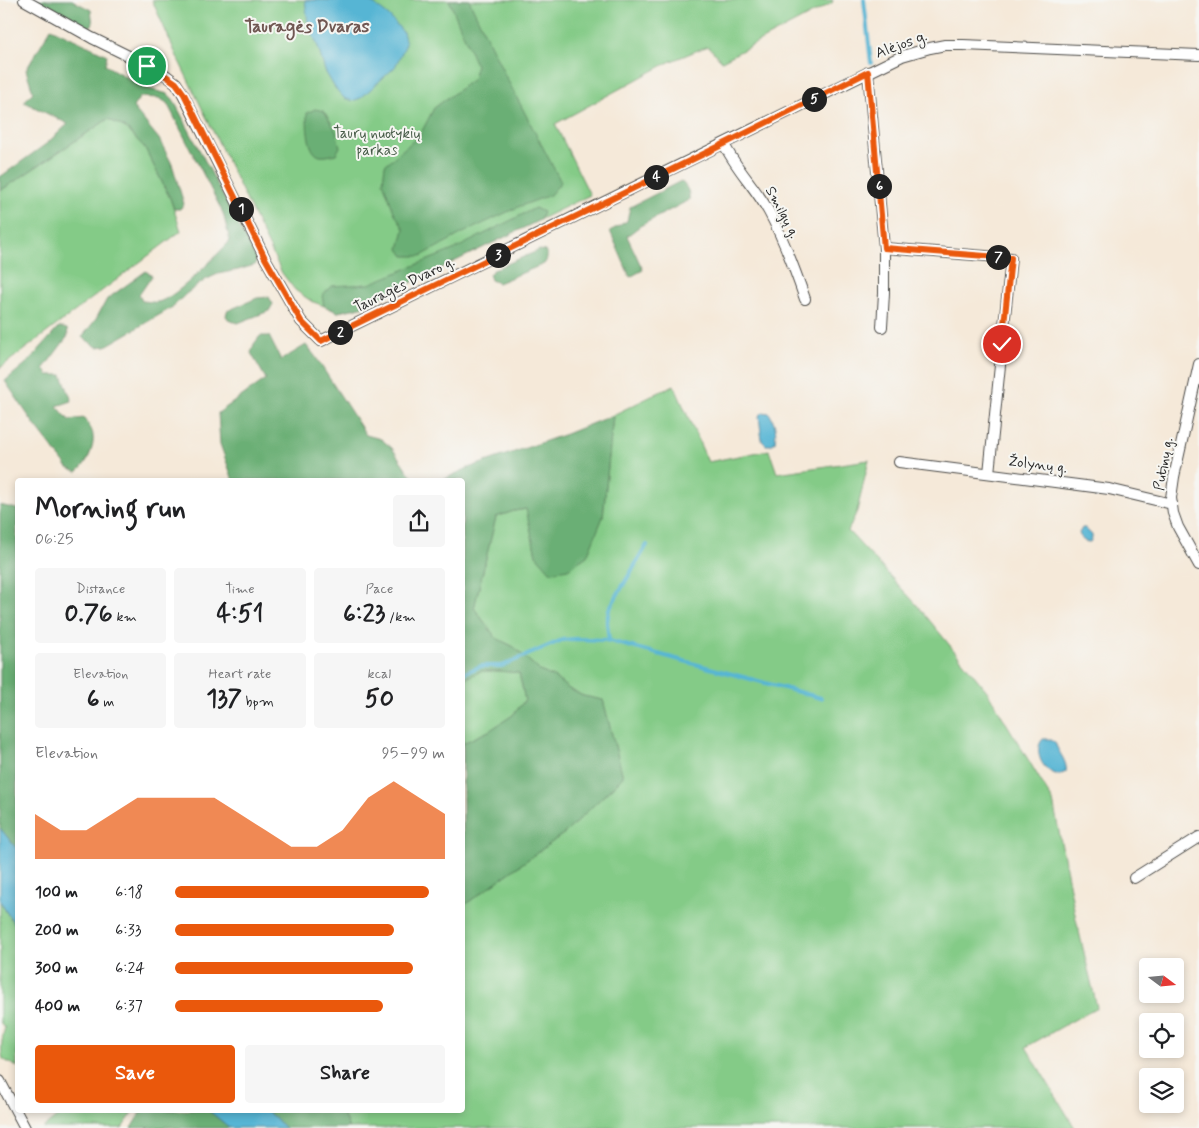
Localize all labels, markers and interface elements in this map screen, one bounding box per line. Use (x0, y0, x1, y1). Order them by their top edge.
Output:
district label: Tauragės Dvaras (244, 15, 370, 41)
street label: Alėjos g. (873, 26, 930, 64)
pin (126, 45, 168, 87)
icon: arrive (133, 52, 161, 80)
pin: 5 (802, 86, 826, 112)
text: 5 (810, 90, 819, 108)
park label: Taurų nuotykių parkas (333, 124, 421, 161)
pin: 4 (644, 164, 668, 190)
text: 4 (652, 168, 661, 186)
pin: 6 (866, 174, 892, 198)
text: 6 (876, 177, 883, 195)
street label: Smilgų g. (760, 183, 804, 242)
pin: 1 (228, 196, 254, 222)
text: 1 (238, 200, 245, 218)
pin: 3 (486, 242, 510, 268)
pin: 7 (986, 244, 1010, 270)
text: 3 (495, 246, 502, 264)
text: 7 (994, 248, 1003, 266)
street label: Tauragės Dvaro g. (351, 252, 459, 319)
pin: 2 (328, 320, 352, 344)
text: 2 (337, 323, 344, 341)
pin (981, 323, 1023, 365)
icon: check (988, 330, 1016, 358)
street label: Putinų g. (1149, 436, 1178, 492)
street label: Žolynų g. (1007, 451, 1068, 479)
text: Morning run (35, 491, 186, 528)
button: share (393, 495, 445, 547)
text: 06:25 (35, 529, 73, 550)
text: Distance (76, 580, 125, 598)
text: Time (225, 580, 255, 598)
text: Pace (365, 580, 393, 598)
text: 0.76 (64, 598, 113, 631)
text: 4:51 (217, 598, 263, 631)
text: 6:23 (343, 598, 385, 631)
text: km (113, 608, 137, 626)
text: /km (385, 608, 416, 626)
text: Elevation (73, 665, 128, 683)
text: Heart rate (209, 665, 271, 683)
text: kcal (368, 665, 391, 683)
text: 6 (87, 683, 100, 716)
text: 137 (206, 683, 242, 716)
text: 50 (365, 683, 394, 716)
text: m (100, 693, 115, 711)
text: bpm (242, 693, 274, 711)
text: Elevation (35, 743, 98, 764)
text: 95–99 m (382, 743, 445, 764)
text: 100 m (35, 882, 78, 903)
text: 6:18 (115, 882, 143, 903)
text: 200 m (35, 920, 79, 941)
text: 6:33 (115, 920, 141, 941)
text: 300 m (35, 958, 78, 979)
text: 6:24 (115, 958, 145, 979)
north arrow (1139, 958, 1184, 1002)
map controls (1139, 958, 1184, 1113)
text: 400 m (35, 996, 80, 1017)
text: 6:37 (115, 996, 143, 1017)
button: locate (1139, 1013, 1184, 1058)
button: Save (35, 1045, 235, 1103)
button: Share (245, 1045, 445, 1103)
button: layers (1139, 1068, 1184, 1113)

